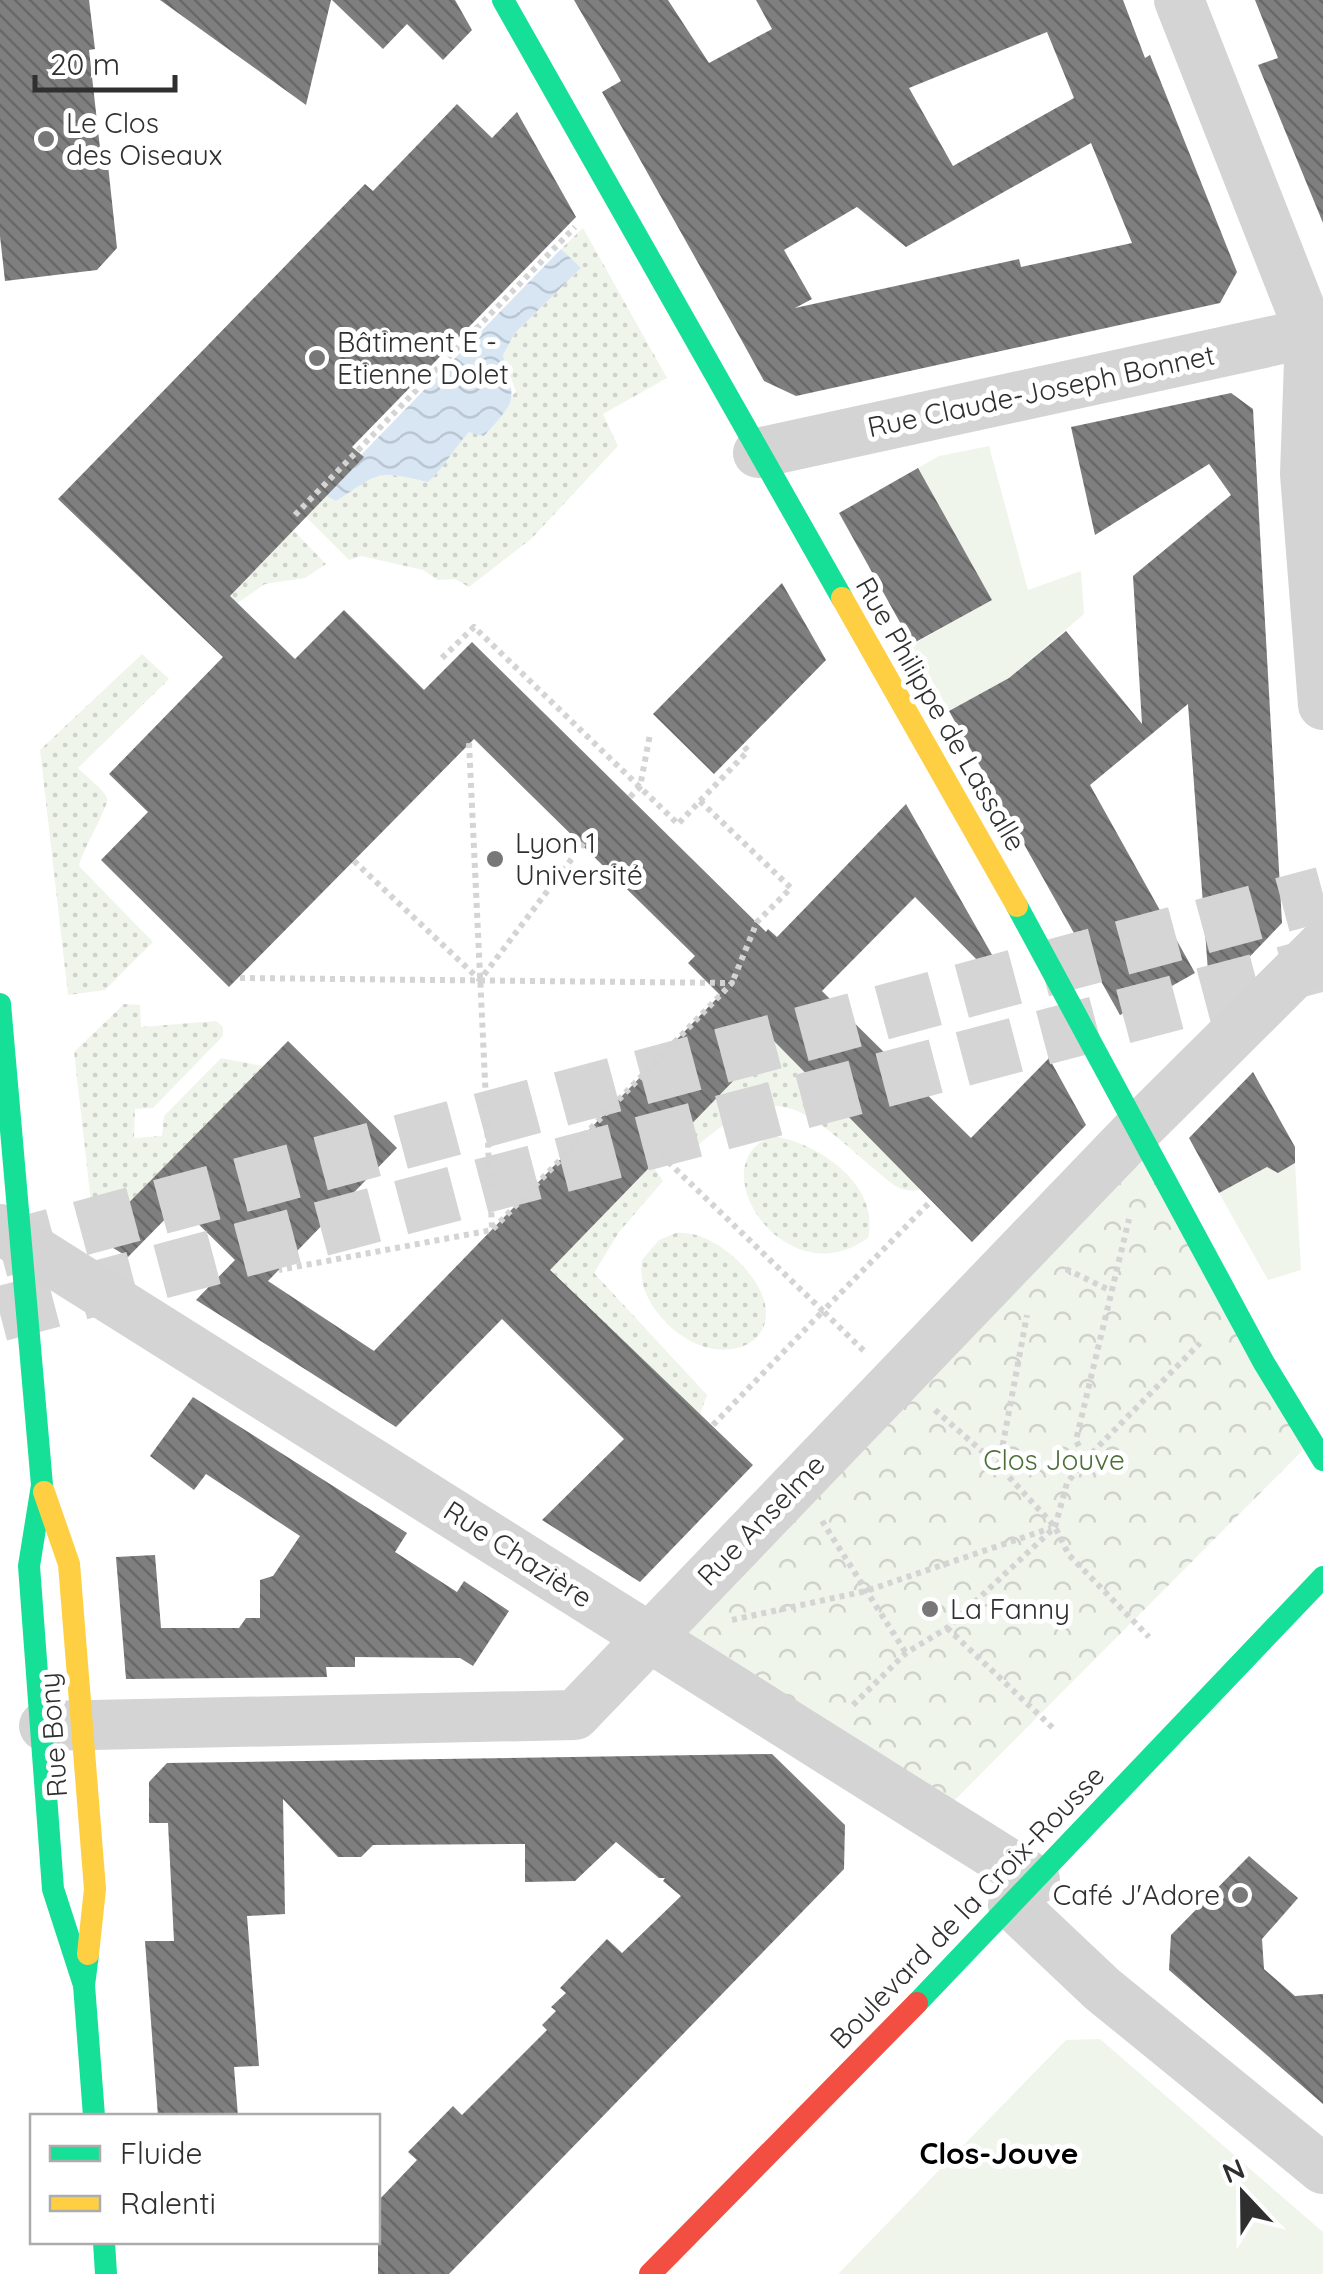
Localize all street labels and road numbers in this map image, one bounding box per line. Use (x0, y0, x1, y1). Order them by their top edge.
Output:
street label: Rue Claude-Joseph Bonnet (864, 337, 1218, 444)
street label: Rue Philippe de Lassalle (849, 571, 1034, 857)
street label: Rue Anselme (689, 1447, 832, 1593)
street label: Rue Chazière (437, 1493, 599, 1615)
street label: Rue Bony (31, 1671, 74, 1799)
street label: Boulevard de la Croix-Rousse (822, 1758, 1111, 2056)

